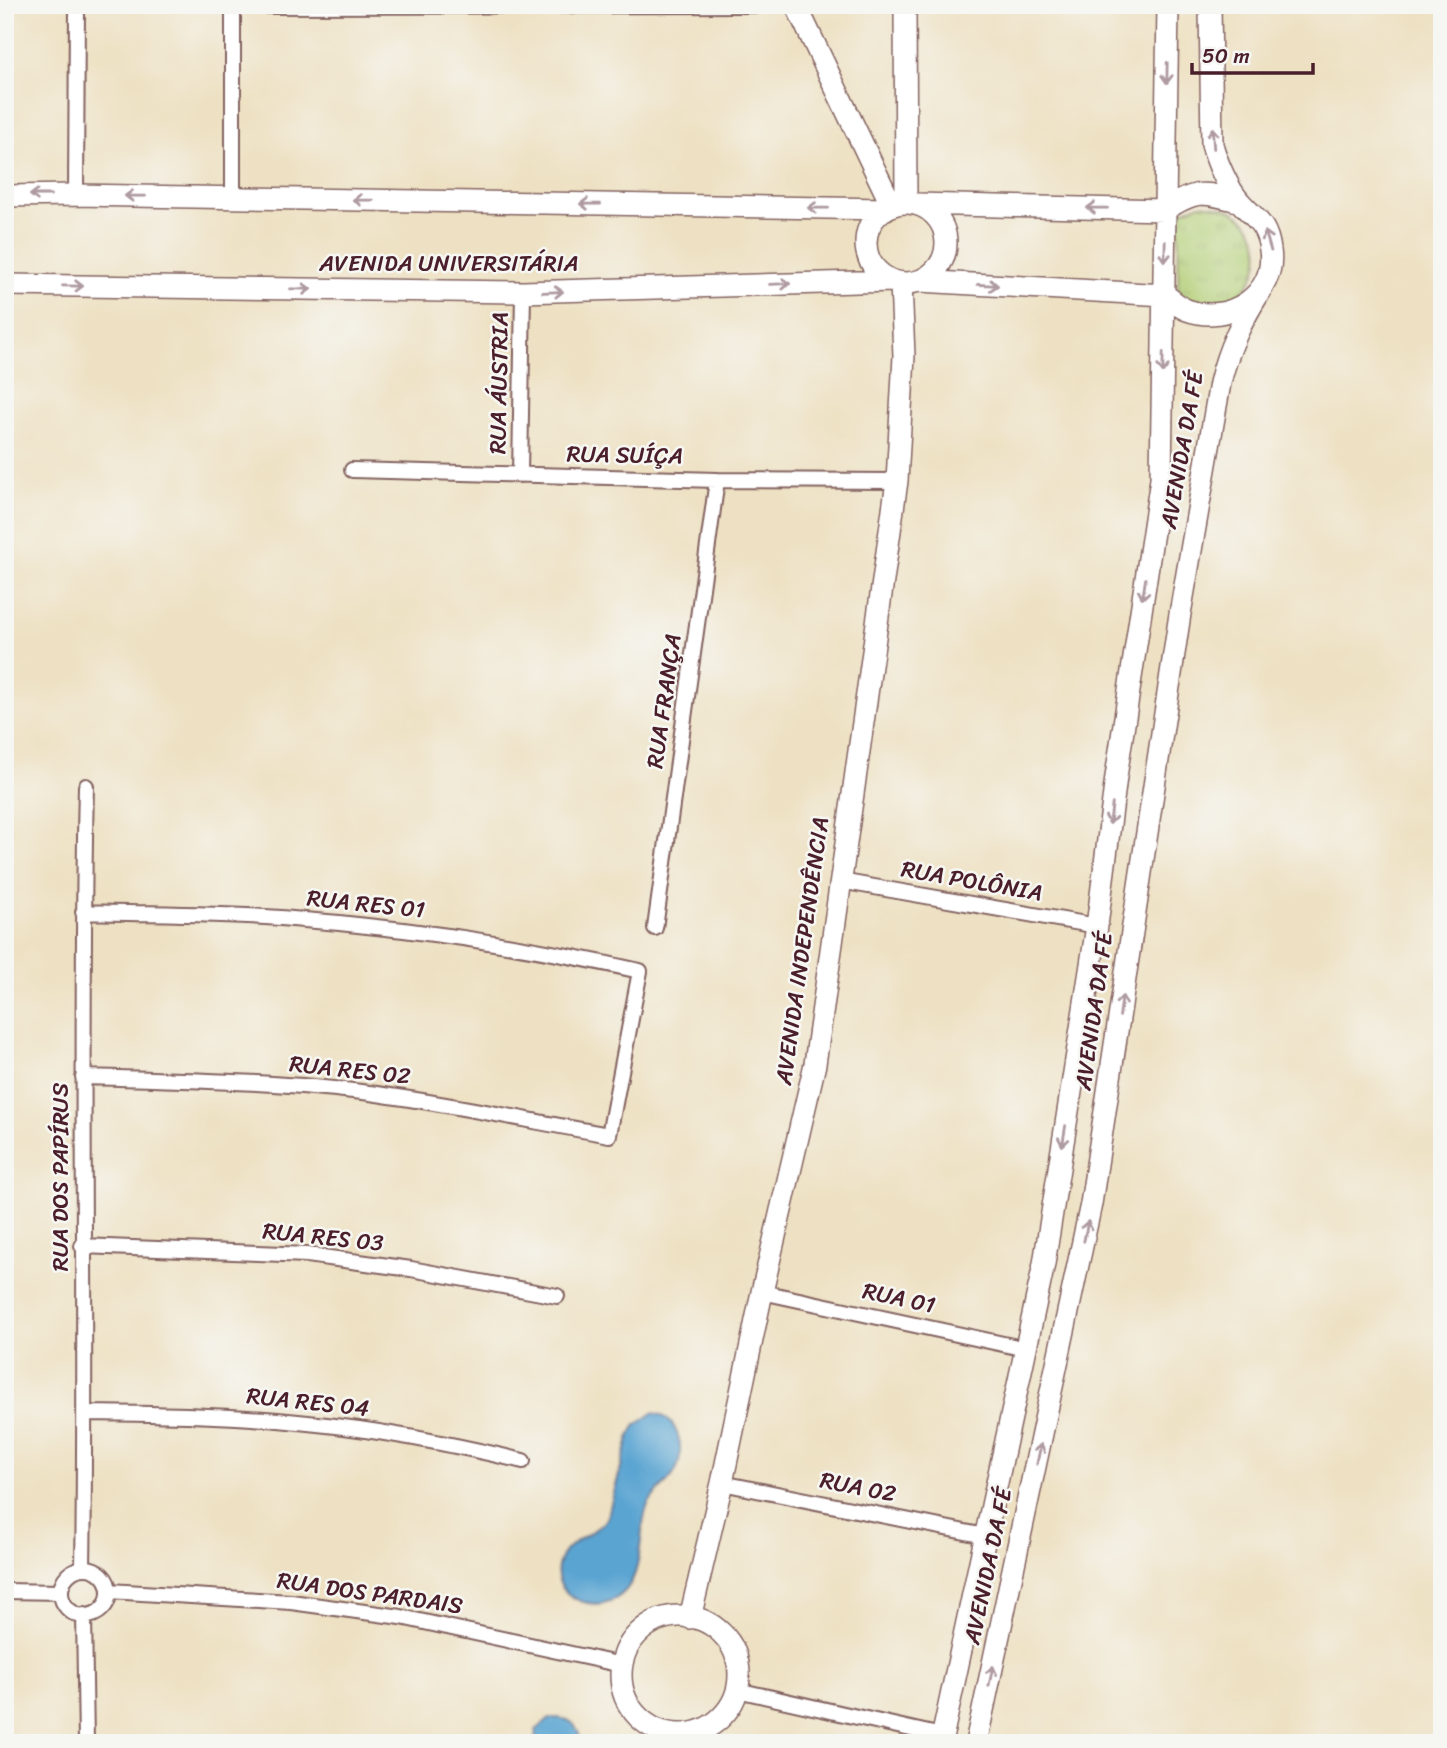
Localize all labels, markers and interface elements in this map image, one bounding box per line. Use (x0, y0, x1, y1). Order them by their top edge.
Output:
scale bar (1192, 32, 1312, 76)
text: 50 m (1202, 37, 1250, 75)
one-way arrow (1160, 62, 1173, 85)
one-way arrow (1206, 127, 1219, 150)
one-way arrow (29, 189, 52, 202)
one-way arrow (124, 189, 147, 203)
one-way arrow (352, 193, 375, 207)
one-way arrow (579, 197, 602, 211)
one-way arrow (806, 201, 829, 215)
one-way arrow (1085, 202, 1108, 215)
one-way arrow (1260, 230, 1273, 252)
one-way arrow (1158, 241, 1171, 264)
street label: AVENIDA UNIVERSITÁRIA (318, 243, 579, 284)
one-way arrow (769, 278, 792, 291)
one-way arrow (62, 279, 85, 292)
one-way arrow (976, 279, 998, 292)
one-way arrow (289, 282, 312, 296)
one-way arrow (541, 285, 564, 298)
street label: RUA ÁUSTRIA (477, 311, 521, 455)
one-way arrow (1156, 351, 1170, 374)
street label: AVENIDA DA FÉ (1148, 367, 1216, 533)
street label: RUA SUÍÇA (566, 433, 684, 477)
one-way arrow (1137, 577, 1150, 600)
street label: RUA FRANÇA (634, 631, 694, 771)
one-way arrow (1104, 802, 1117, 825)
street label: AVENIDA INDEPENDÊNCIA (763, 814, 841, 1089)
street label: RUA POLÔNIA (898, 848, 1046, 914)
street label: RUA RES 01 (305, 877, 427, 931)
street label: AVENIDA DA FÉ (1062, 928, 1126, 1094)
one-way arrow (1115, 996, 1128, 1018)
street label: RUA RES 02 (287, 1043, 413, 1097)
street label: RUA DOS PAPÍRUS (40, 1083, 81, 1271)
one-way arrow (1057, 1124, 1070, 1147)
street label: RUA RES 03 (261, 1210, 386, 1264)
one-way arrow (1079, 1220, 1093, 1243)
street label: RUA 01 (859, 1270, 939, 1326)
street label: RUA RES 04 (245, 1375, 371, 1429)
one-way arrow (1032, 1443, 1046, 1466)
street label: RUA 02 (816, 1460, 900, 1514)
street label: AVENIDA DA FÉ (951, 1482, 1025, 1649)
street label: RUA DOS PARDAIS (275, 1560, 465, 1626)
one-way arrow (984, 1665, 998, 1688)

